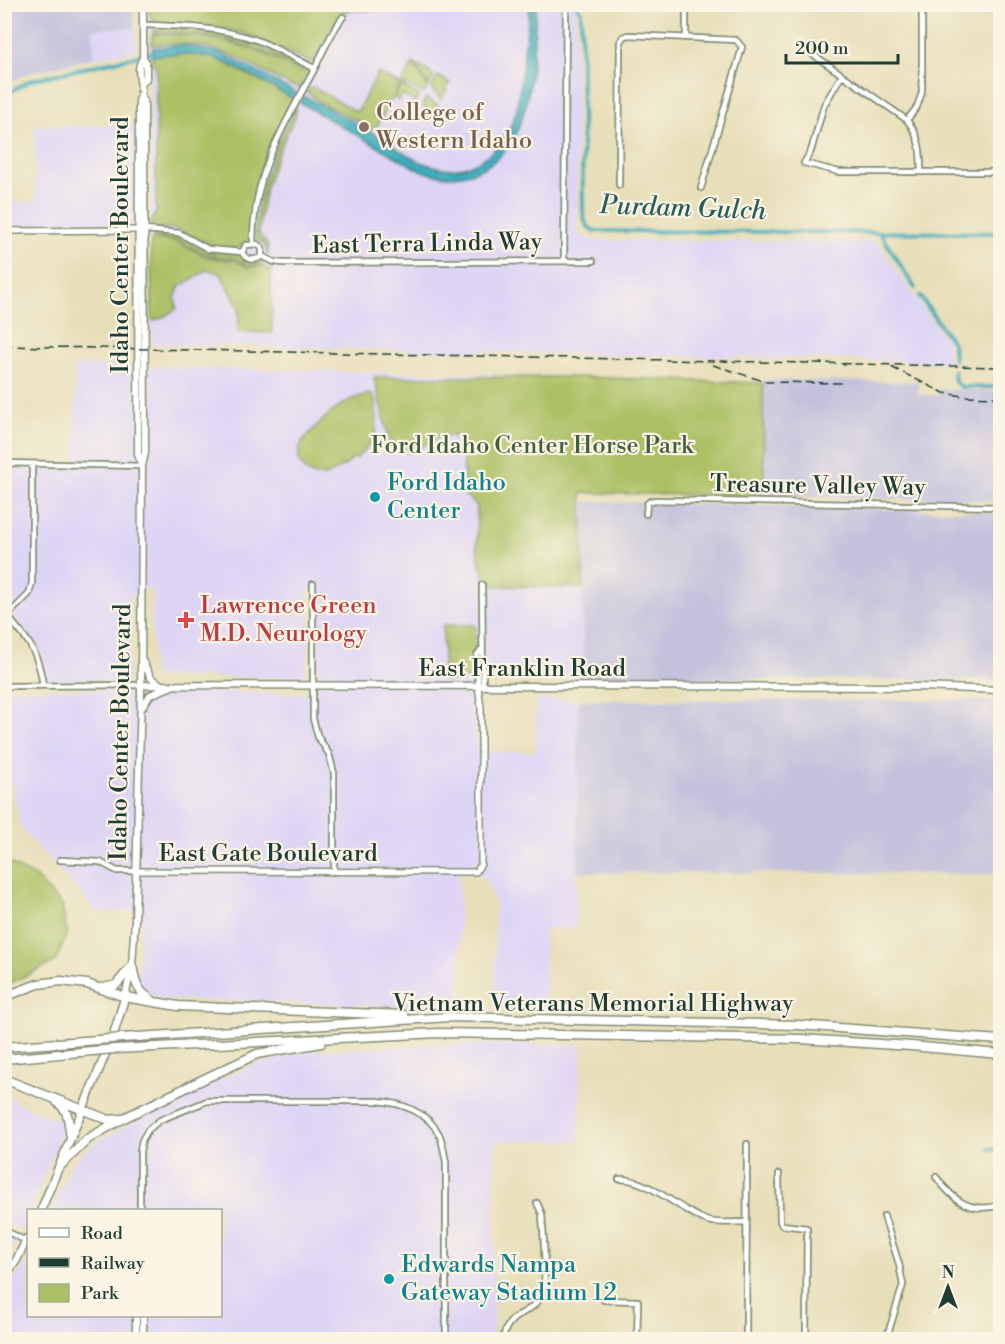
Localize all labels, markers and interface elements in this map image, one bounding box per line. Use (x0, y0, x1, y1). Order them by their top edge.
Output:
scale bar (786, 27, 898, 65)
text: 200 m (795, 37, 849, 60)
place label: College of Western Idaho (375, 98, 532, 156)
street label: Idaho Center Boulevard (106, 116, 136, 374)
marker: College of Western Idaho (357, 120, 371, 134)
water label: Purdam Gulch (598, 189, 767, 227)
street label: East Terra Linda Way (311, 227, 543, 261)
park label: Ford Idaho Center Horse Park (370, 431, 695, 461)
place label: Ford Idaho Center (387, 468, 506, 526)
street label: Treasure Valley Way (710, 469, 926, 503)
marker: Ford Idaho Center (368, 490, 382, 504)
place label: Lawrence Green M.D. Neurology (200, 591, 377, 649)
street label: Idaho Center Boulevard (104, 603, 138, 861)
marker: Lawrence Green M.D. Neurology (177, 611, 195, 629)
street label: East Franklin Road (418, 654, 626, 684)
street label: East Gate Boulevard (158, 839, 378, 869)
street label: Vietnam Veterans Memorial Highway (391, 989, 794, 1019)
legend (27, 1209, 222, 1317)
text: Road (81, 1222, 124, 1245)
place label: Edwards Nampa Gateway Stadium 12 (401, 1250, 617, 1308)
text: Railway (81, 1252, 145, 1275)
north arrow (918, 1257, 978, 1317)
text: N (942, 1263, 955, 1283)
marker: Edwards Nampa Gateway Stadium 12 (382, 1272, 396, 1286)
text: Park (81, 1282, 120, 1305)

